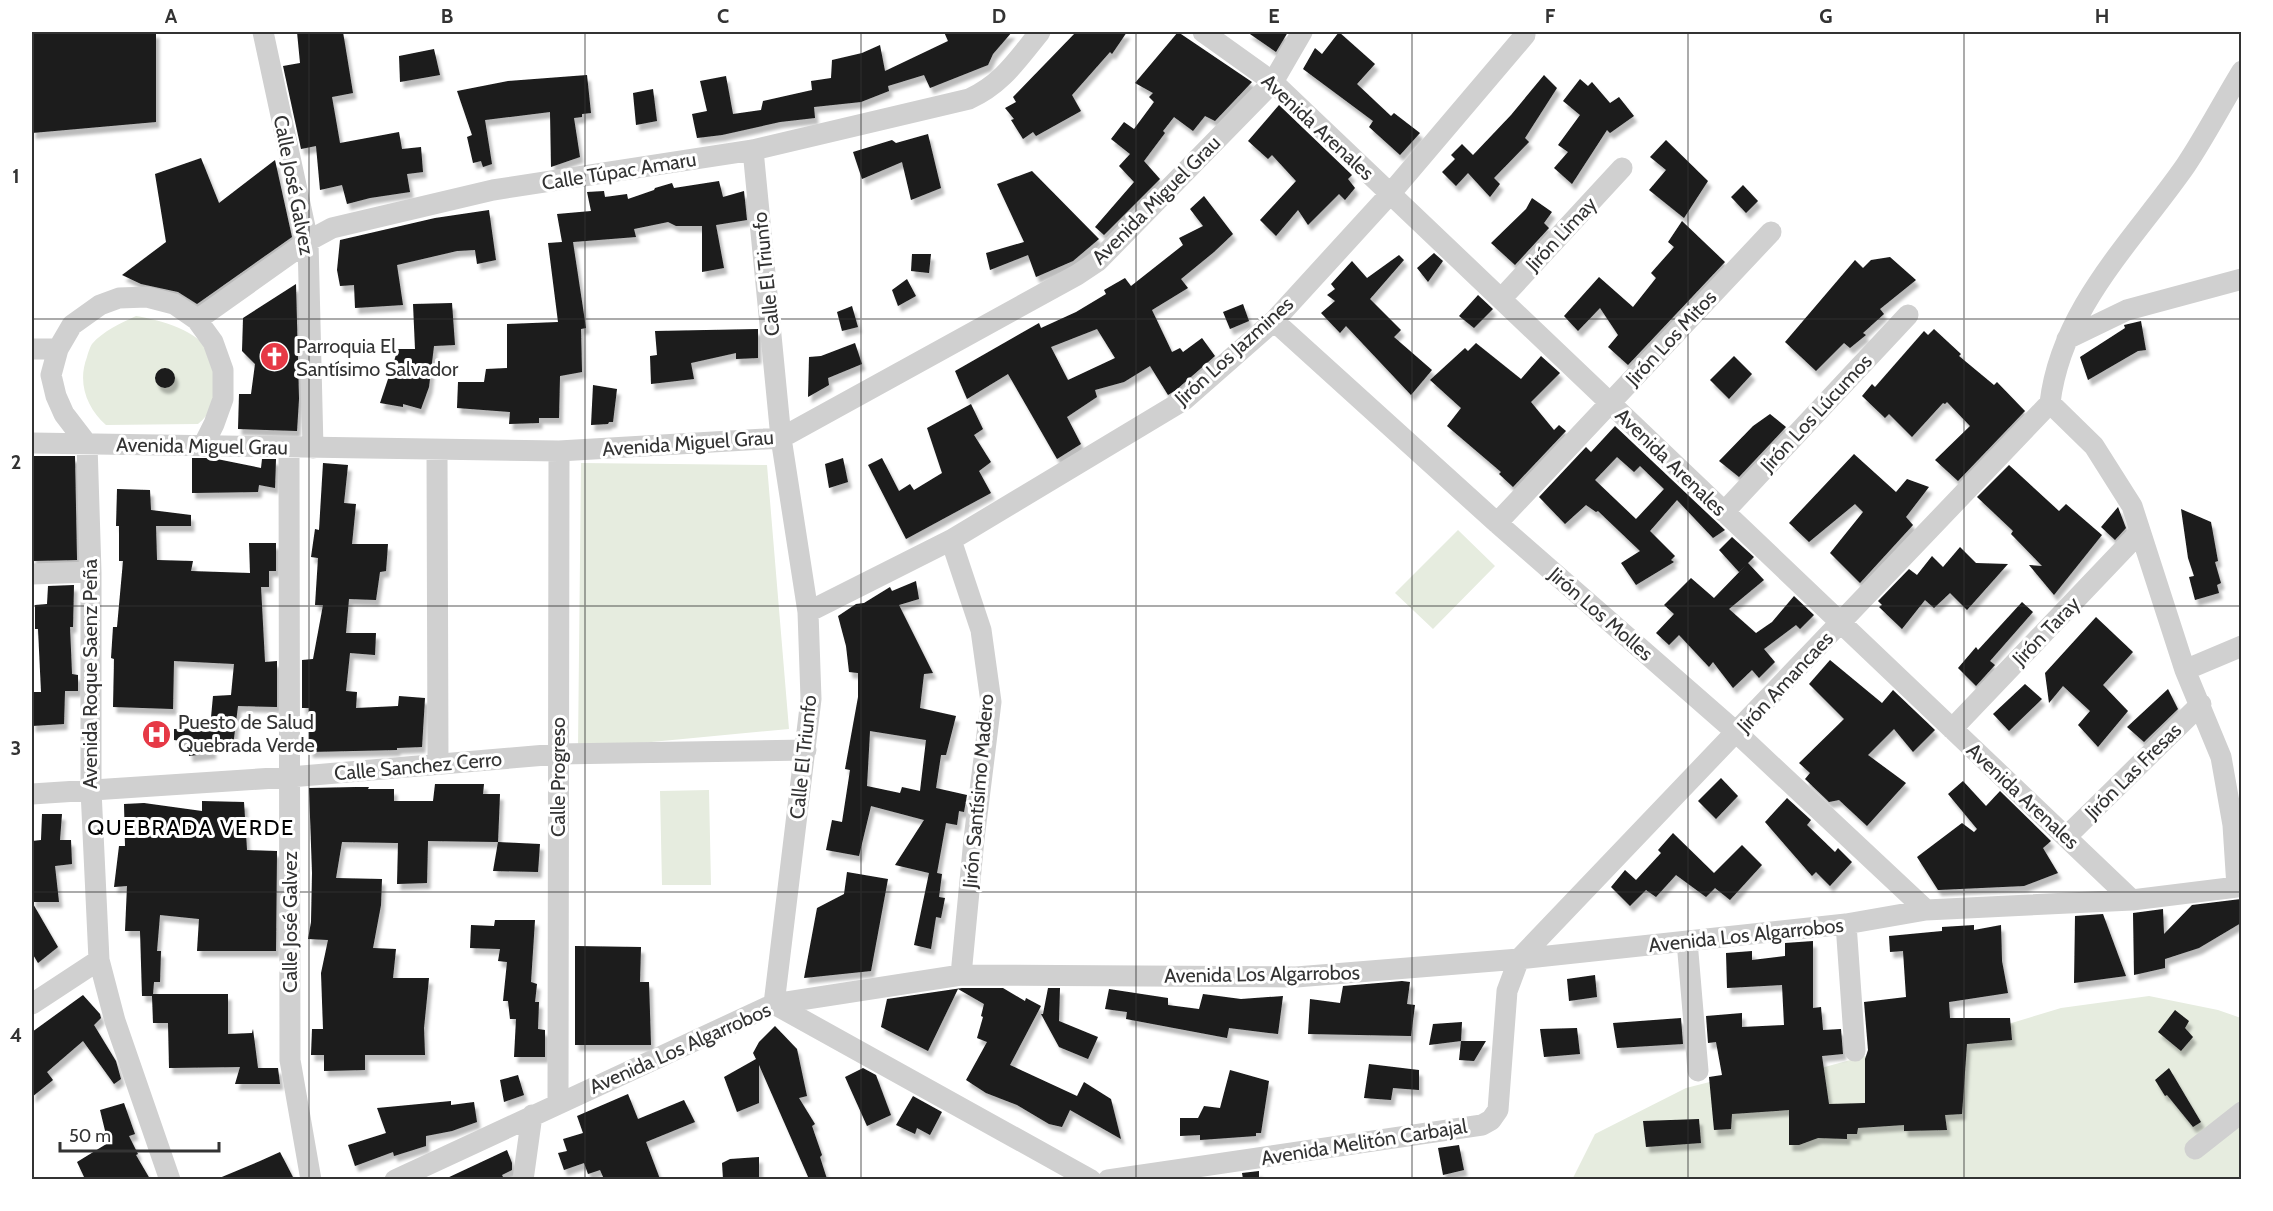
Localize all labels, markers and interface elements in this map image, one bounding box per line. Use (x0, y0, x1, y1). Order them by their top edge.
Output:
text: A (165, 4, 178, 28)
text: B (441, 4, 453, 28)
text: C (717, 4, 729, 28)
text: D (992, 4, 1006, 28)
text: E (1268, 4, 1280, 28)
text: F (1545, 4, 1556, 28)
text: G (1819, 4, 1833, 28)
text: H (2095, 4, 2109, 28)
street label: Avenida Arenales (1257, 69, 1379, 185)
street label: Calle José Galvez (269, 113, 319, 257)
street label: Avenida Miguel Grau (1087, 131, 1225, 269)
street label: Calle Túpac Amaru (540, 147, 698, 195)
text: 1 (12, 164, 20, 188)
street label: Jirón Limay (1520, 192, 1601, 277)
street label: Calle El Triunfo (748, 211, 784, 337)
street label: Jirón Los Mitos (1620, 285, 1721, 391)
street label: Jirón Los Jazmines (1169, 292, 1298, 411)
place label: Parroquia El Santísimo Salvador (296, 334, 459, 381)
church icon: Parroquia El Santísimo Salvador (259, 341, 291, 373)
street label: Jirón Los Lúcumos (1755, 349, 1877, 478)
street label: Avenida Arenales (1611, 403, 1731, 521)
street label: Avenida Miguel Grau (601, 425, 775, 461)
street label: Avenida Miguel Grau (116, 433, 288, 459)
text: 2 (11, 450, 21, 474)
street label: Avenida Roque Saenz Peña (78, 559, 102, 789)
street label: Jirón Los Molles (1543, 562, 1658, 666)
street label: Jirón Taray (2007, 592, 2085, 671)
street label: Jirón Amancaes (1731, 626, 1838, 738)
street label: Jirón Santísimo Madero (957, 693, 998, 890)
street label: Calle El Triunfo (785, 694, 821, 820)
place label: Puesto de Salud Quebrada Verde (178, 710, 315, 757)
street label: Calle Progreso (546, 717, 570, 837)
hospital icon: Puesto de Salud Quebrada Verde (141, 718, 173, 750)
street label: Jirón Las Fresas (2079, 718, 2186, 825)
text: 3 (11, 736, 21, 760)
street label: Avenida Arenales (1962, 738, 2084, 854)
street label: Calle Sanchez Cerro (333, 747, 503, 785)
district label: QUEBRADA VERDE (87, 814, 295, 841)
street label: Calle José Galvez (278, 851, 302, 993)
street label: Avenida Los Algarrobos (1647, 913, 1845, 957)
street label: Avenida Los Algarrobos (1164, 960, 1360, 988)
street label: Avenida Los Algarrobos (586, 997, 774, 1099)
text: 4 (10, 1023, 22, 1047)
street label: Avenida Melitón Carbajal (1259, 1114, 1469, 1170)
scale bar (60, 1115, 219, 1153)
text: 50 m (69, 1125, 111, 1147)

